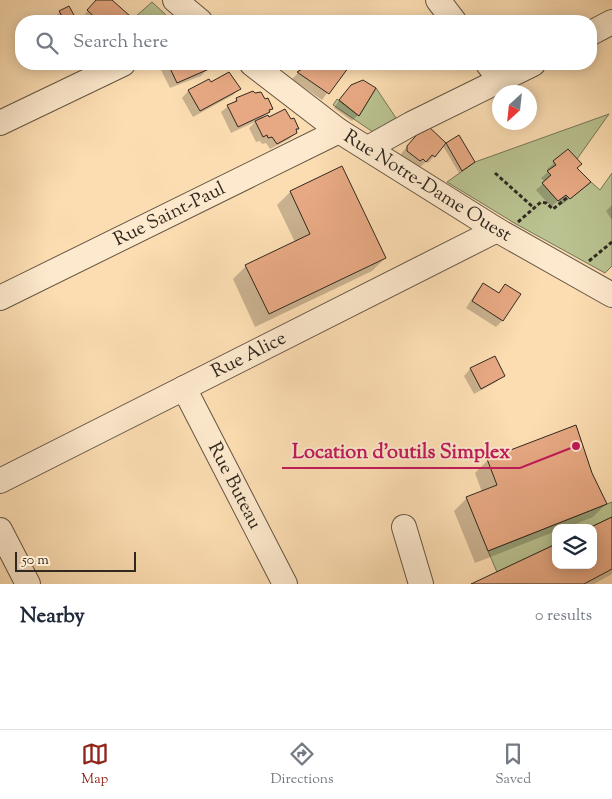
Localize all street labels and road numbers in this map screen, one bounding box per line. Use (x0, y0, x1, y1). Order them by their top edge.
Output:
street label: Rue Notre-Dame Ouest (338, 124, 517, 249)
street label: Rue Saint-Paul (109, 175, 230, 253)
street label: Rue Alice (207, 325, 291, 385)
street label: Rue Buteau (201, 437, 268, 534)

